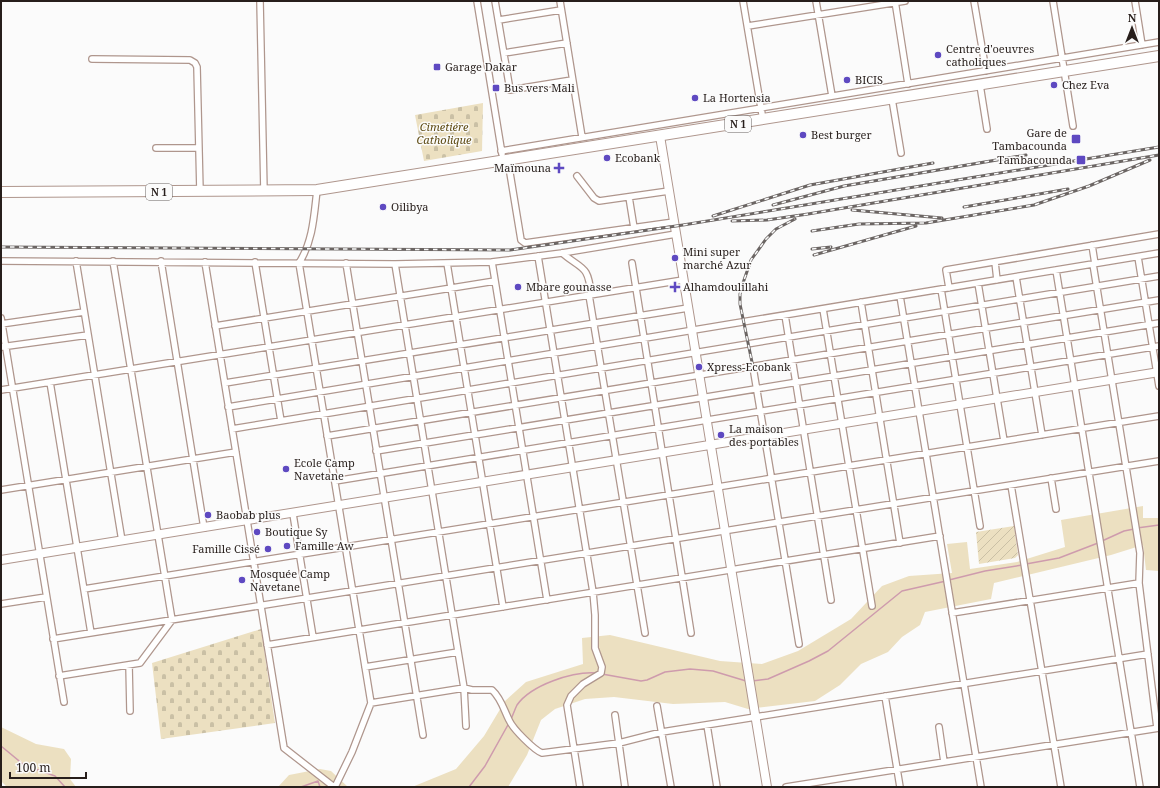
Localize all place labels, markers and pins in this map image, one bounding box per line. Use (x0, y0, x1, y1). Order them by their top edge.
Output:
place label: Centre d'oeuvres catholiques (946, 41, 1034, 69)
marker: Centre d'oeuvres catholiques (933, 50, 943, 60)
place label: Garage Dakar (445, 59, 518, 74)
marker: Garage Dakar (432, 62, 442, 72)
place label: BICIS (855, 72, 883, 87)
marker: BICIS (842, 75, 852, 85)
place label: Chez Eva (1062, 77, 1110, 92)
place label: Bus vers Mali (504, 80, 575, 95)
marker: Chez Eva (1049, 80, 1059, 90)
marker: Bus vers Mali (491, 83, 501, 93)
place label: La Hortensia (703, 90, 771, 105)
marker: La Hortensia (690, 93, 700, 103)
place label: Gare de Tambacounda (992, 125, 1067, 153)
place label: Best burger (811, 127, 872, 142)
marker: Best burger (798, 130, 808, 140)
marker: Gare de Tambacounda (1070, 133, 1082, 145)
place label: Ecobank (615, 150, 661, 165)
place label: Tambacounda (997, 152, 1072, 167)
marker: Ecobank (602, 153, 612, 163)
marker: Tambacounda (1075, 154, 1087, 166)
place label: Maïmouna (494, 160, 551, 175)
marker: Maïmouna (554, 163, 564, 173)
place label: Oilibya (391, 199, 429, 214)
marker: Oilibya (378, 202, 388, 212)
place label: Mini super marché Azur (683, 244, 752, 272)
marker: Mini super marché Azur (670, 253, 680, 263)
place label: Mbare gounasse (526, 279, 612, 294)
place label: Alhamdoulillahi (683, 279, 769, 294)
marker: Mbare gounasse (513, 282, 523, 292)
marker: Alhamdoulillahi (670, 282, 680, 292)
place label: Xpress-Ecobank (707, 359, 791, 374)
marker: Xpress-Ecobank (694, 362, 704, 372)
place label: La maison des portables (729, 421, 799, 449)
marker: La maison des portables (716, 430, 726, 440)
place label: Ecole Camp Navetane (294, 455, 355, 483)
marker: Ecole Camp Navetane (281, 464, 291, 474)
place label: Baobab plus (216, 507, 280, 522)
marker: Baobab plus (203, 510, 213, 520)
place label: Boutique Sy (265, 524, 328, 539)
marker: Boutique Sy (252, 527, 262, 537)
place label: Famille Aw (295, 538, 354, 553)
place label: Famille Cissé (192, 541, 260, 556)
marker: Famille Aw (282, 541, 292, 551)
marker: Famille Cissé (263, 544, 273, 554)
place label: Mosquée Camp Navetane (250, 566, 330, 594)
marker: Mosquée Camp Navetane (237, 575, 247, 585)

